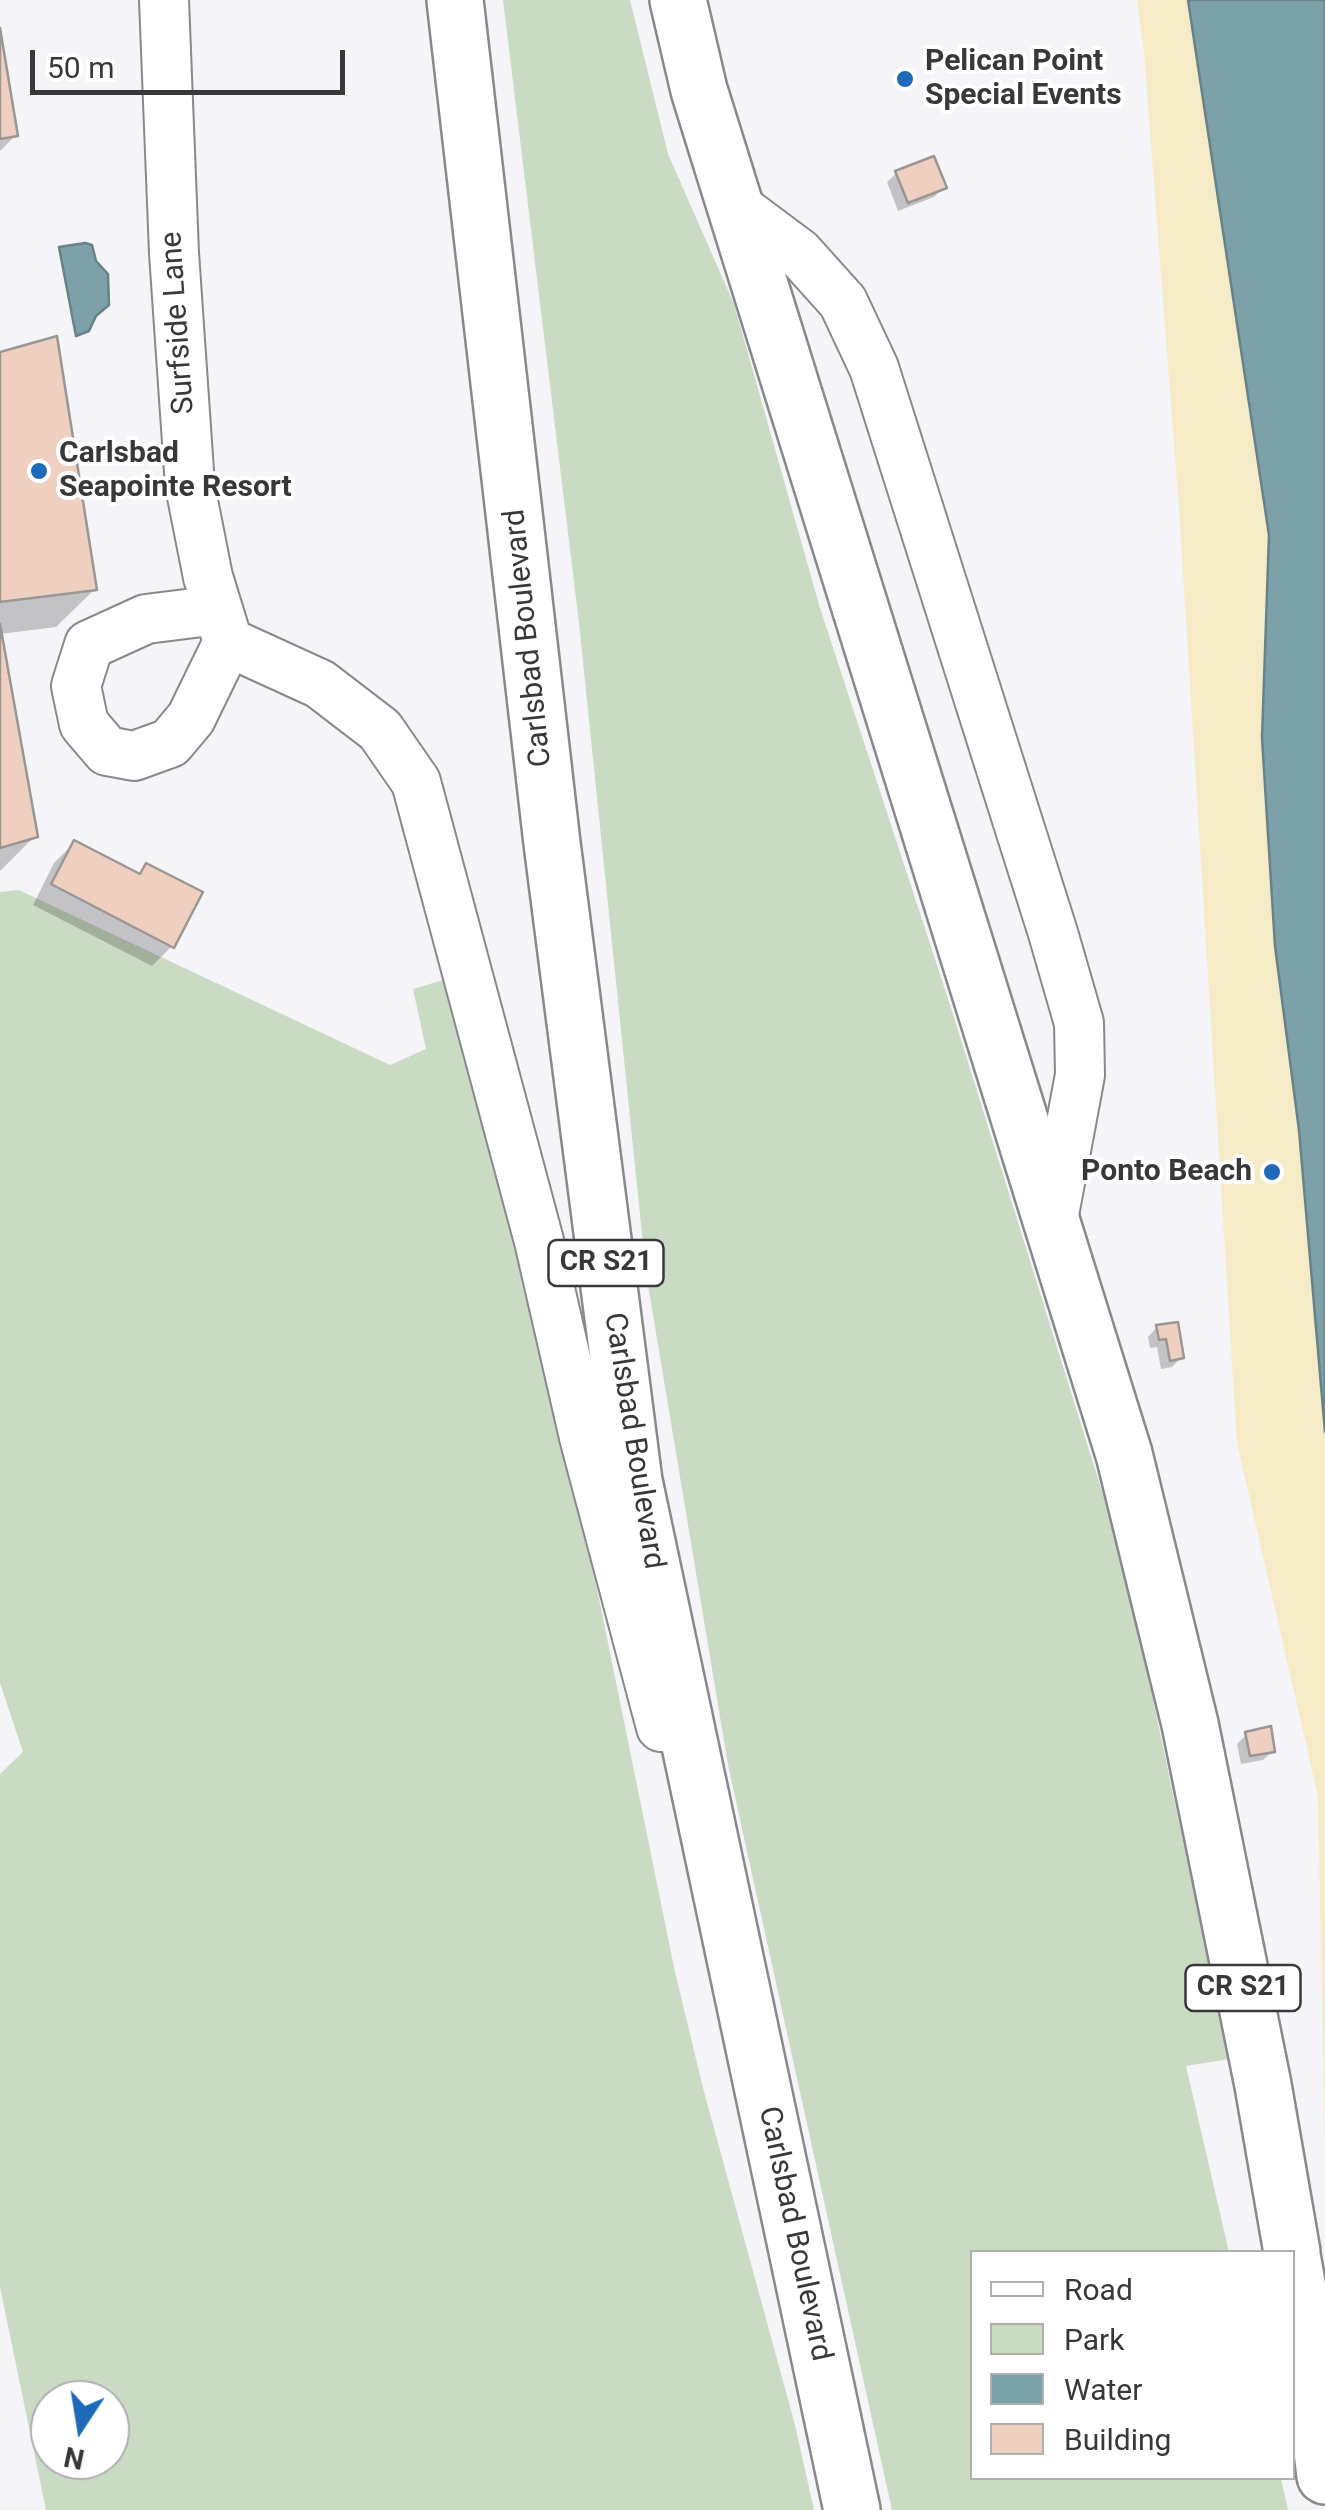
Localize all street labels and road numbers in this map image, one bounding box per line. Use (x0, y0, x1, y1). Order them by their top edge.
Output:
street label: Surfside Lane (155, 230, 203, 416)
street label: Carlsbad Boulevard (498, 507, 560, 769)
road number: CR S21 (548, 1240, 664, 1286)
street label: Carlsbad Boulevard (595, 1310, 671, 1572)
road number: CR S21 (1186, 1965, 1300, 2011)
street label: Carlsbad Boulevard (749, 2104, 839, 2364)

